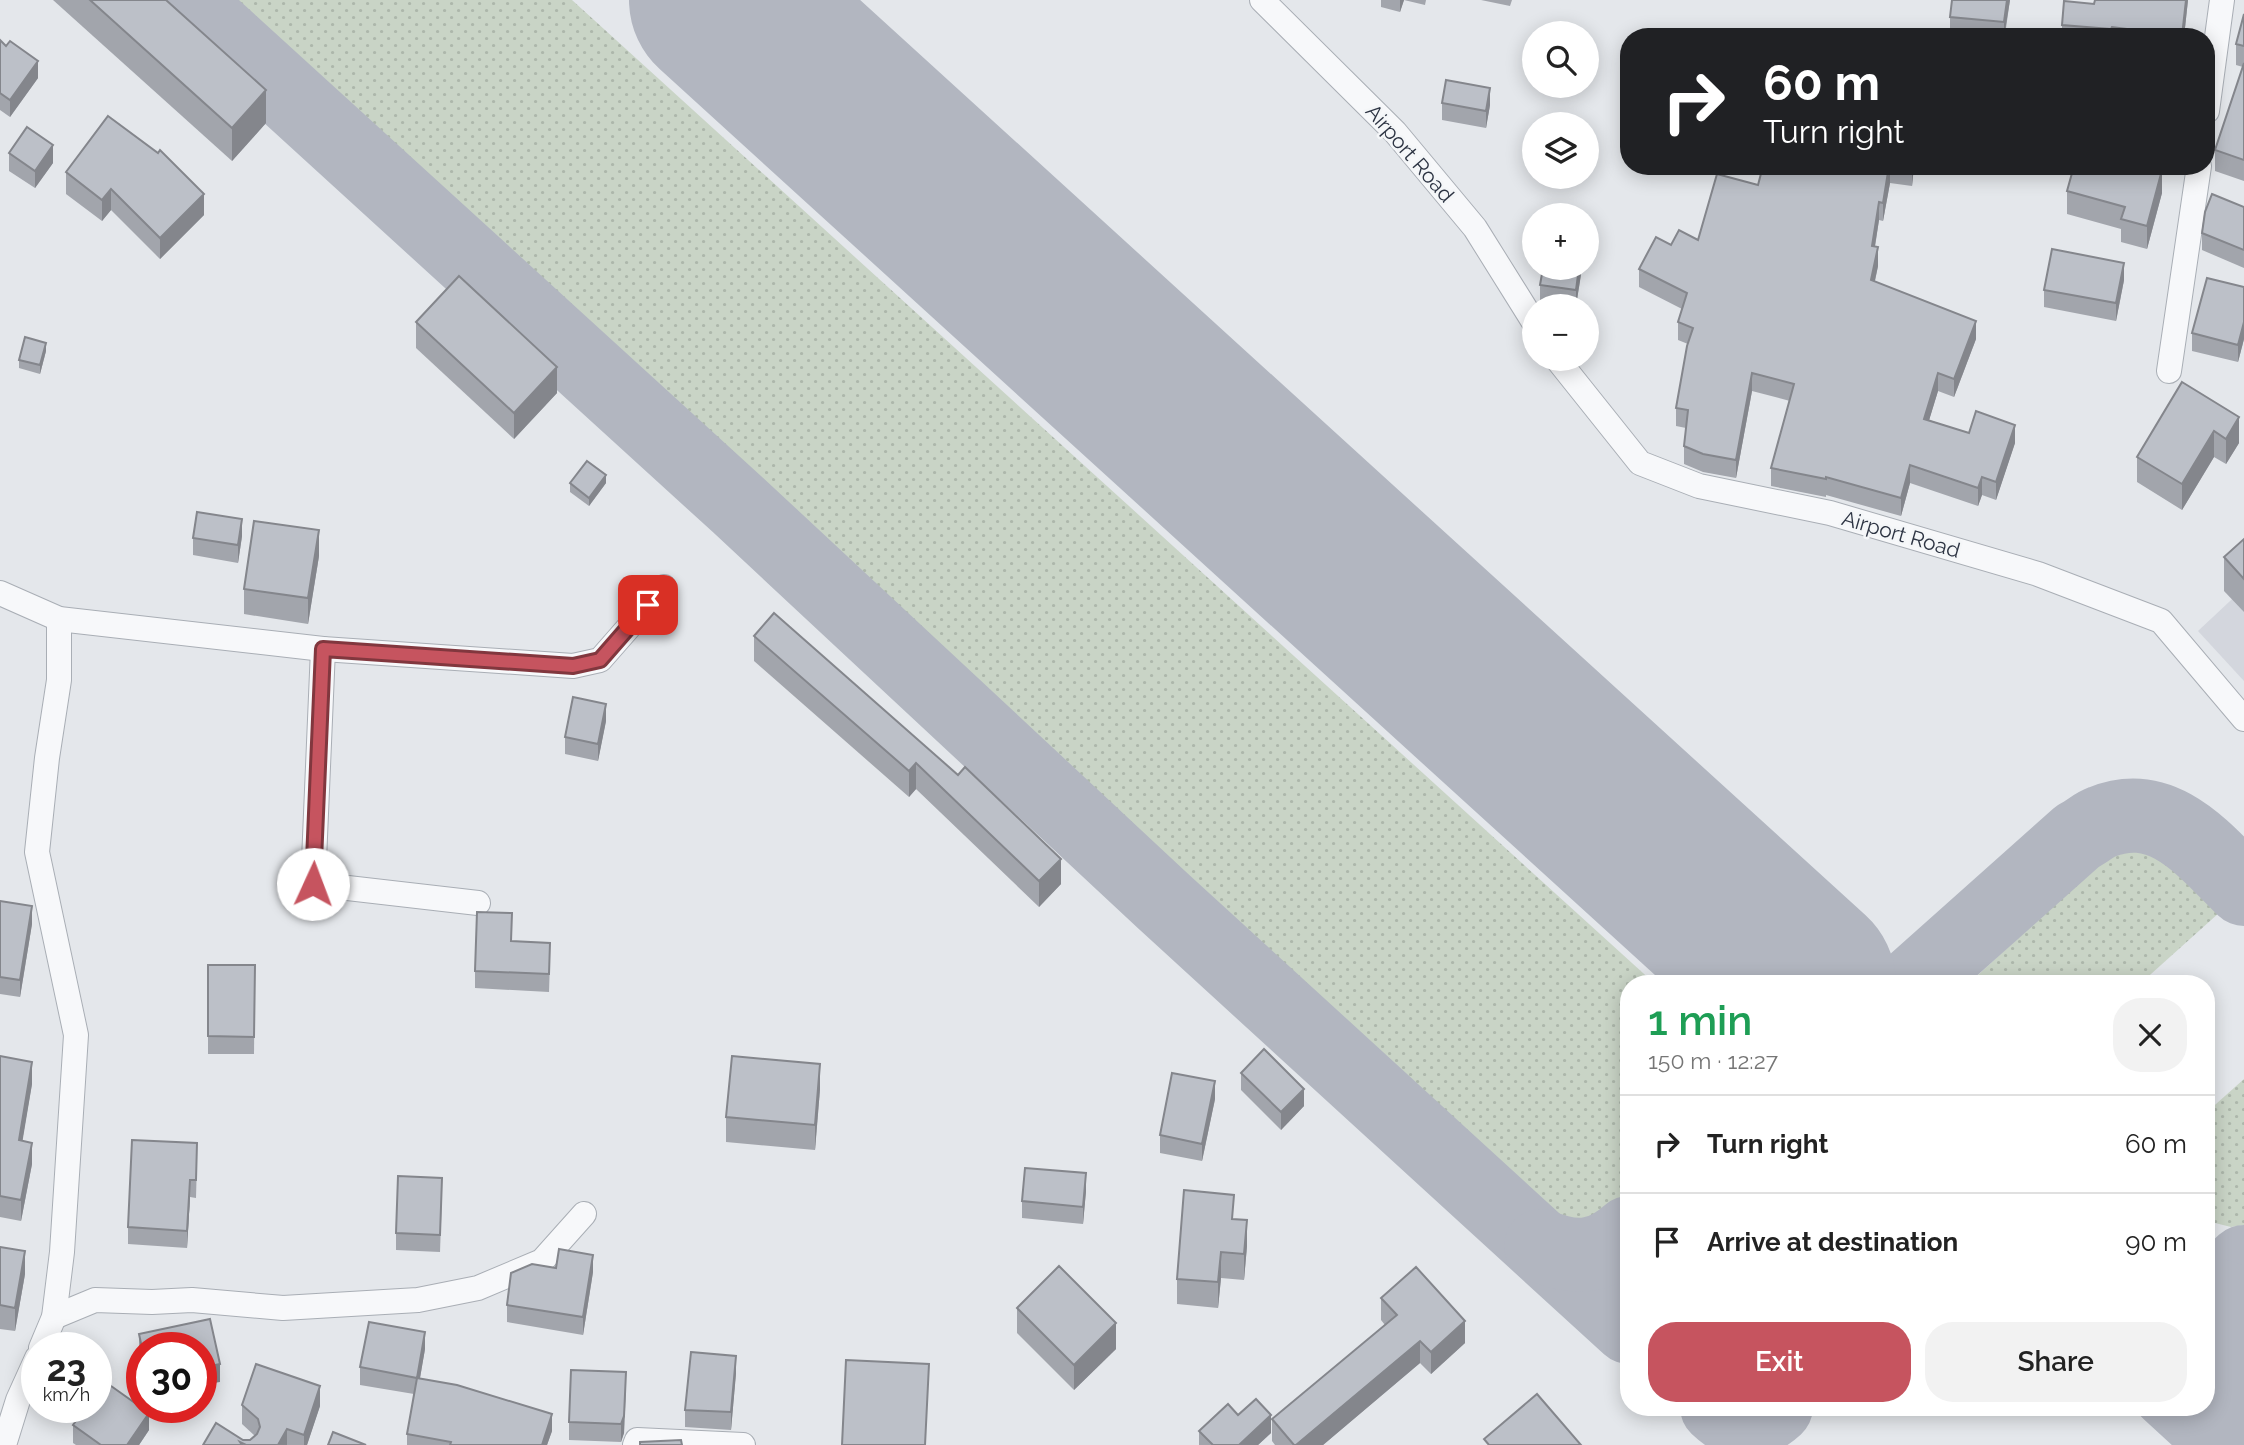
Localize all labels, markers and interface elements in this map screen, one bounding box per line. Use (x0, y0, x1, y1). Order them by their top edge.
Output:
map controls (1522, 21, 1599, 371)
button: search (1522, 21, 1599, 98)
text: 60 m (1763, 54, 1880, 111)
icon: right (1648, 56, 1739, 147)
street label: Airport Road (1361, 99, 1459, 207)
button: layers (1522, 112, 1599, 189)
text: Turn right (1763, 113, 1904, 150)
button: + (1522, 203, 1599, 280)
button: − (1522, 294, 1599, 371)
street label: Airport Road (1839, 505, 1963, 563)
pin (618, 575, 678, 635)
icon: arrive (629, 586, 667, 624)
position arrow (276, 847, 350, 921)
text: 1 min (1648, 996, 1752, 1045)
button: close (2113, 998, 2187, 1072)
text: 150 m · 12:27 (1648, 1047, 1778, 1074)
icon: right (1648, 1125, 1686, 1163)
text: Turn right (1707, 1129, 1828, 1159)
text: 60 m (2125, 1129, 2187, 1159)
icon: arrive (1648, 1223, 1686, 1261)
text: Arrive at destination (1707, 1227, 1958, 1257)
text: 90 m (2125, 1227, 2187, 1257)
button: Exit (1648, 1322, 1911, 1402)
button: Share (1925, 1322, 2187, 1402)
speed limit sign: 30 (126, 1332, 217, 1423)
text: 23 (47, 1348, 86, 1389)
text: km/h (43, 1384, 90, 1405)

